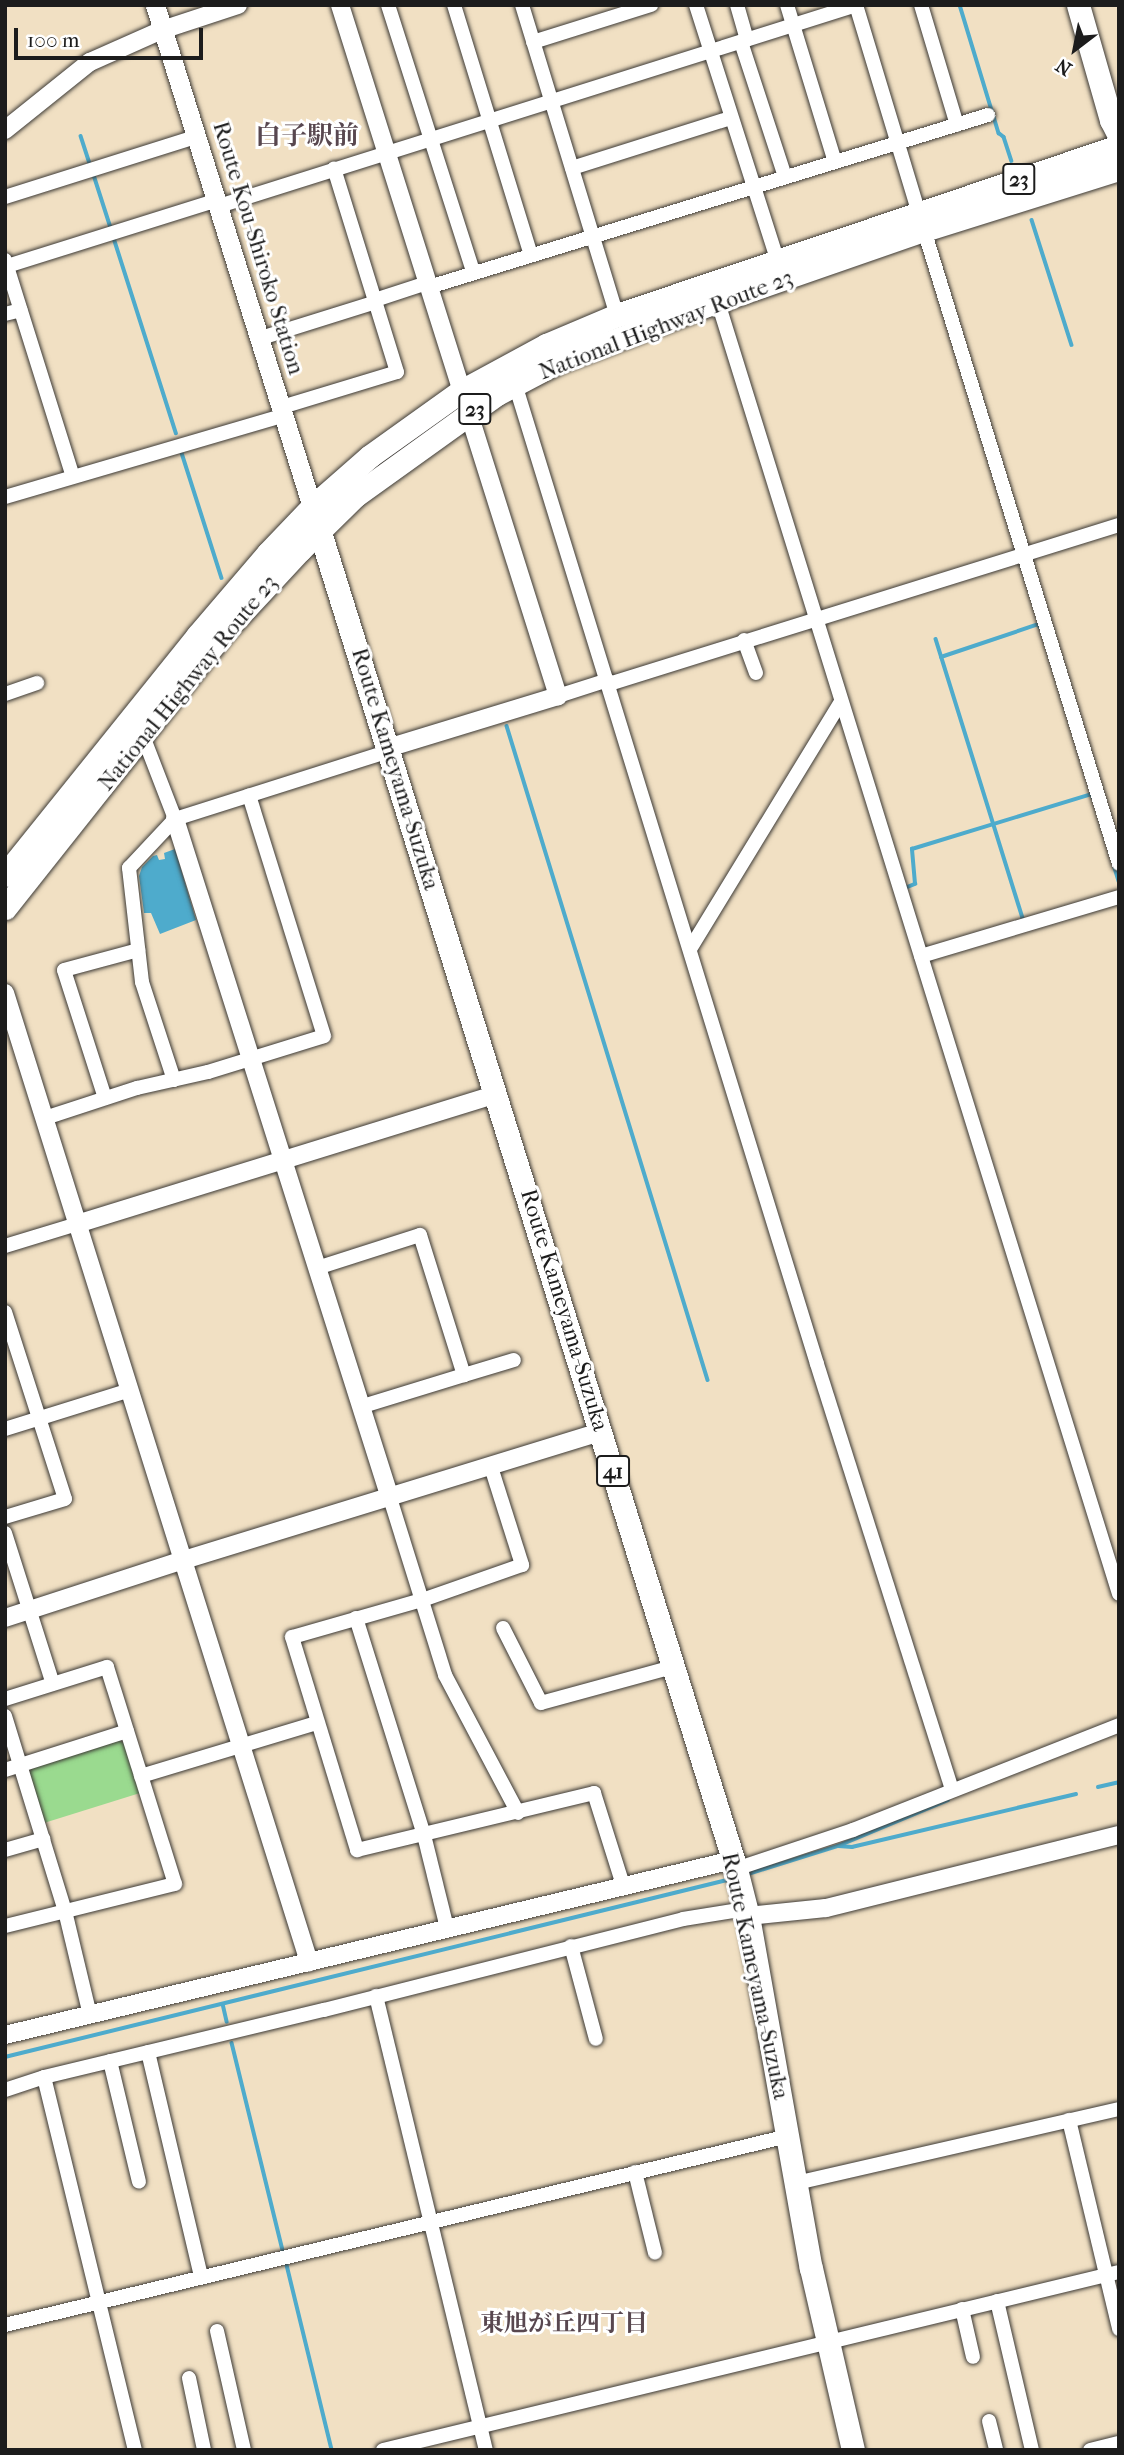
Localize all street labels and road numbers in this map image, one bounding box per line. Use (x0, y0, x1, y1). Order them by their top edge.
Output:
street label: Route Kou-Shiroko Station (206, 118, 310, 378)
road number: 23 (1002, 162, 1036, 196)
street label: National Highway Route 23 (535, 264, 797, 386)
road number: 23 (458, 392, 492, 426)
street label: National Highway Route 23 (92, 570, 284, 796)
street label: Route Kameyama-Suzuka (345, 645, 445, 893)
street label: Route Kameyama-Suzuka (514, 1186, 614, 1434)
road number: 41 (596, 1454, 630, 1488)
street label: Route Kameyama-Suzuka (715, 1850, 795, 2102)

